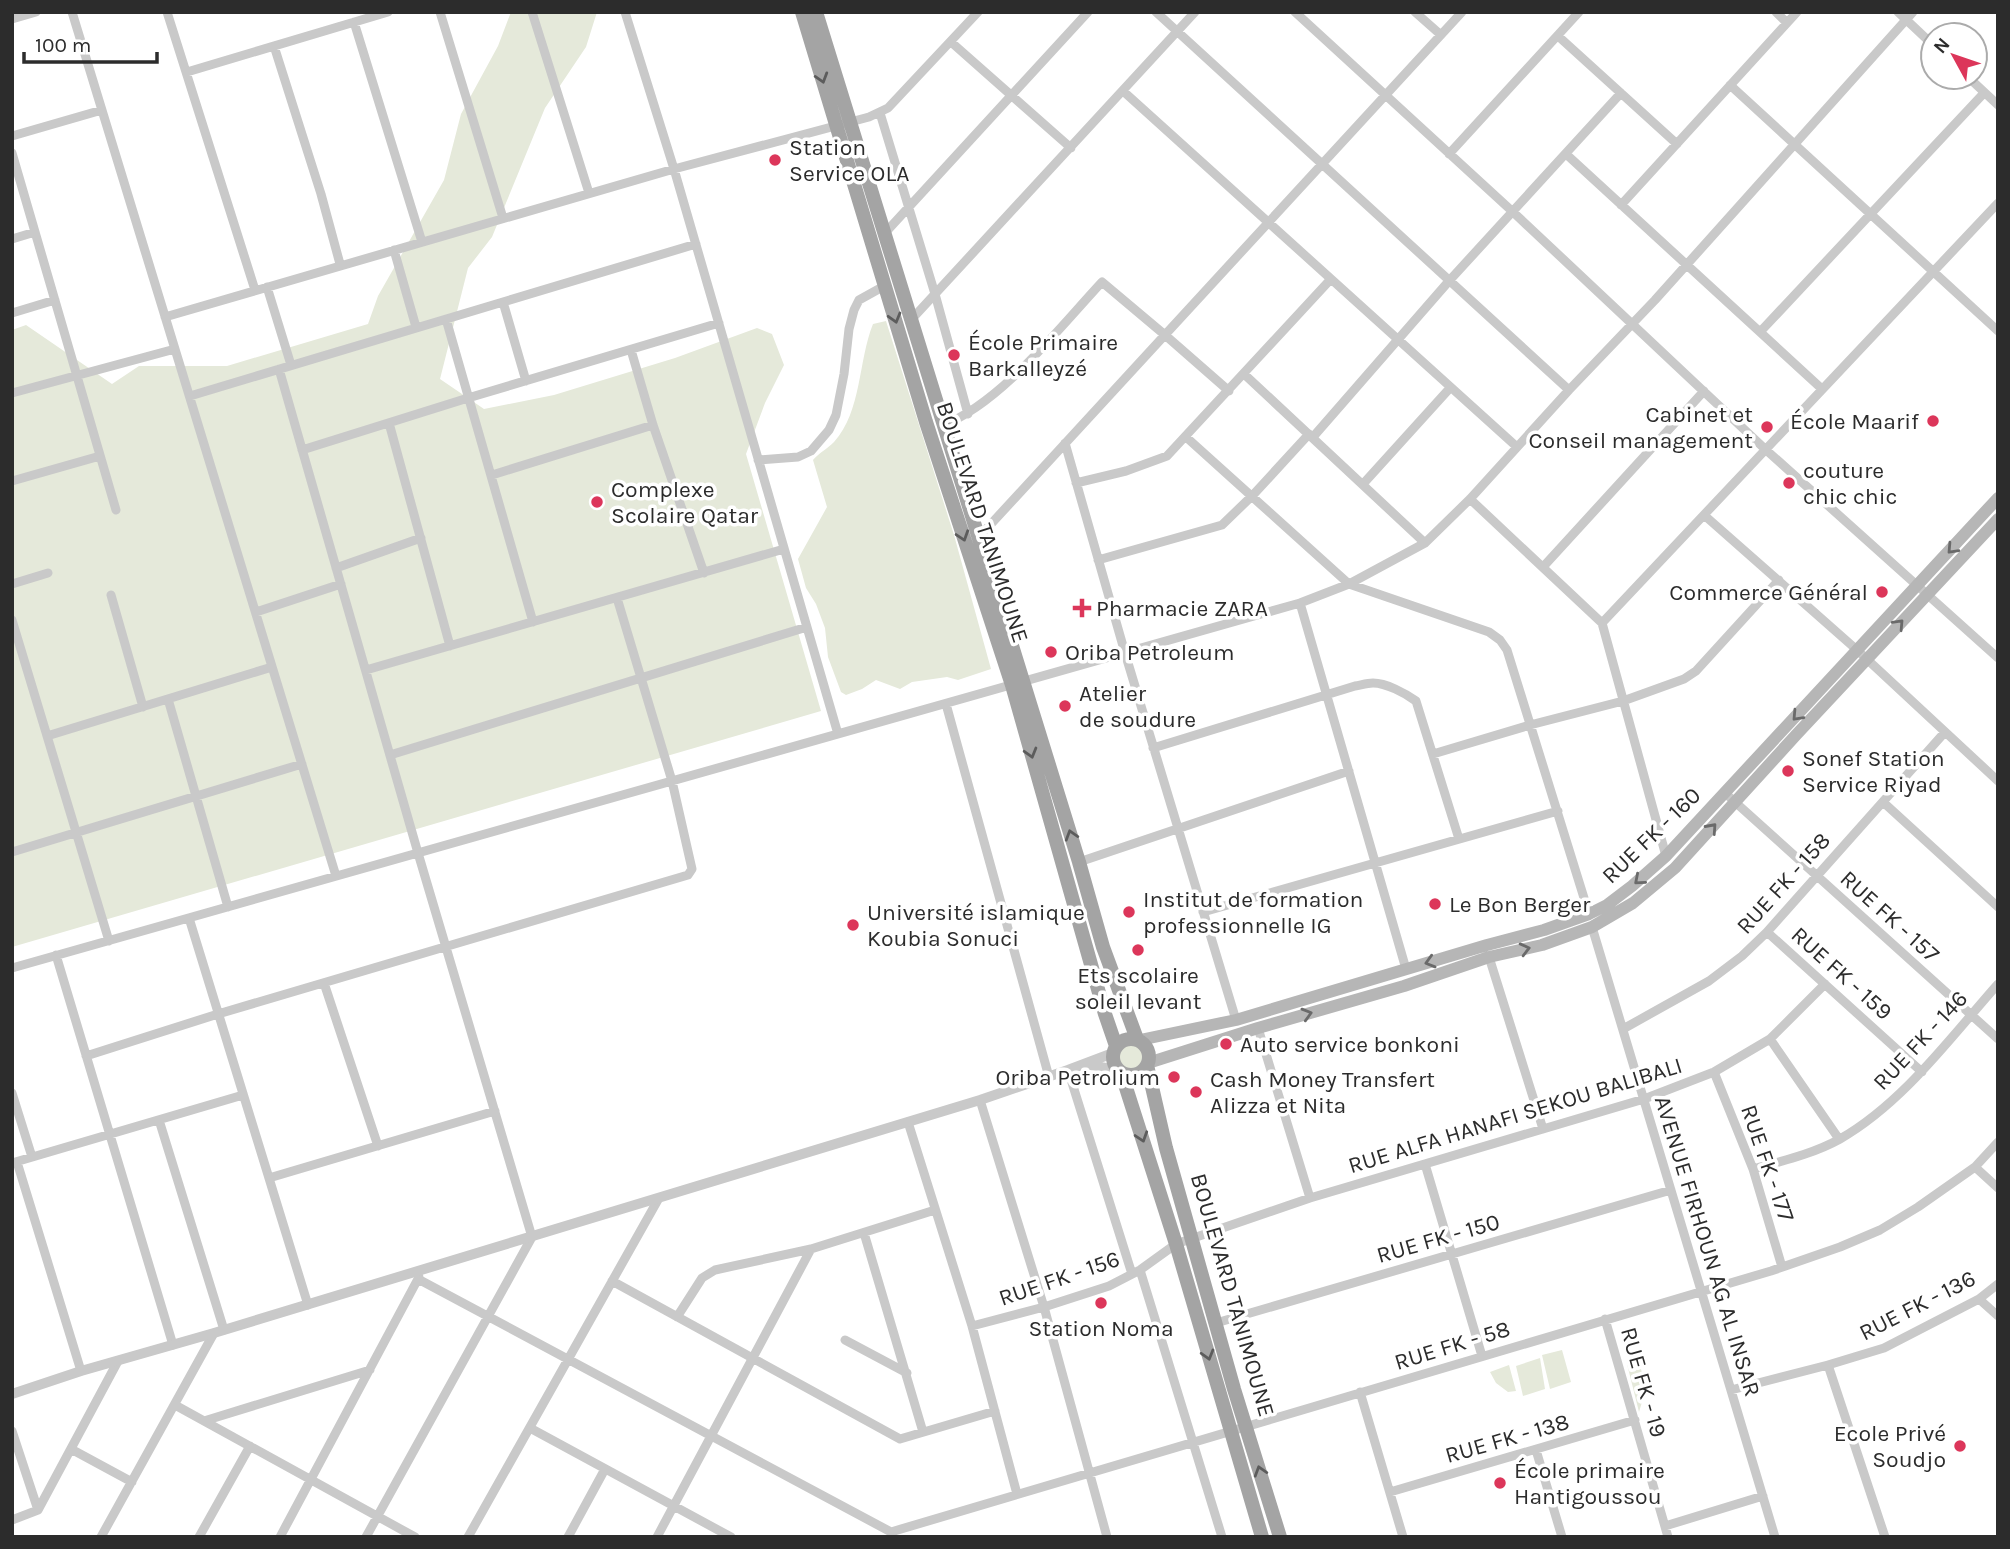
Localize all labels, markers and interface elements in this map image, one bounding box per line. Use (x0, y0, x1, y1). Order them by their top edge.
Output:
scale bar (24, 21, 158, 65)
north arrow (1919, 21, 1989, 91)
text: 100 m (35, 33, 92, 57)
text: N (1929, 33, 1955, 58)
one-way arrow (813, 71, 828, 83)
place label: Station Service OLA (789, 134, 909, 187)
marker: Station Service OLA (767, 152, 783, 168)
one-way arrow (887, 312, 902, 324)
place label: École Primaire Barkalleyzé (968, 329, 1118, 382)
marker: École Primaire Barkalleyzé (946, 347, 962, 363)
street label: BOULEVARD TANIMOUNE (931, 398, 1034, 646)
place label: Cabinet et Conseil management (1528, 401, 1753, 454)
place label: École Maarif (1790, 408, 1919, 435)
marker: École Maarif (1925, 413, 1941, 429)
marker: Cabinet et Conseil management (1759, 419, 1775, 435)
place label: couture chic chic (1803, 457, 1897, 510)
marker: couture chic chic (1781, 475, 1797, 491)
place label: Complexe Scolaire Qatar (611, 476, 759, 529)
marker: Complexe Scolaire Qatar (589, 494, 605, 510)
one-way arrow (955, 529, 969, 541)
one-way arrow (1947, 541, 1960, 554)
place label: Commerce Général (1669, 579, 1868, 606)
marker: Commerce Général (1874, 584, 1890, 600)
place label: Pharmacie ZARA (1096, 595, 1268, 622)
marker: Pharmacie ZARA (1074, 600, 1090, 616)
one-way arrow (1891, 619, 1903, 632)
place label: Oriba Petroleum (1065, 639, 1235, 666)
marker: Oriba Petroleum (1043, 644, 1059, 660)
place label: Atelier de soudure (1079, 680, 1196, 733)
marker: Atelier de soudure (1057, 698, 1073, 714)
one-way arrow (1793, 708, 1805, 721)
place label: Sonef Station Service Riyad (1802, 745, 1945, 798)
one-way arrow (1023, 747, 1037, 759)
marker: Sonef Station Service Riyad (1780, 763, 1796, 779)
street label: RUE FK - 160 (1596, 782, 1706, 889)
one-way arrow (1704, 823, 1716, 836)
street label: RUE FK - 158 (1731, 827, 1836, 940)
one-way arrow (1064, 829, 1079, 841)
street label: RUE FK - 157 (1835, 865, 1945, 968)
one-way arrow (1635, 871, 1648, 884)
place label: Institut de formation professionnelle IG (1143, 886, 1363, 939)
place label: Le Bon Berger (1449, 891, 1591, 918)
marker: Le Bon Berger (1427, 896, 1443, 912)
place label: Université islamique Koubia Sonuci (867, 899, 1085, 952)
marker: Institut de formation professionnelle IG (1121, 904, 1137, 920)
marker: Université islamique Koubia Sonuci (845, 917, 861, 933)
street label: RUE FK - 159 (1786, 921, 1898, 1026)
marker: Ets scolaire soleil levant (1130, 942, 1146, 958)
one-way arrow (1519, 943, 1531, 957)
one-way arrow (1424, 953, 1436, 968)
place label: Ets scolaire soleil levant (1075, 962, 1202, 1015)
street label: RUE FK - 146 (1868, 985, 1973, 1096)
one-way arrow (1301, 1007, 1313, 1022)
place label: Auto service bonkoni (1240, 1031, 1460, 1058)
marker: Auto service bonkoni (1218, 1036, 1234, 1052)
street label: RUE ALFA HANAFI SEKOU BALIBALI (1345, 1052, 1685, 1179)
place label: Oriba Petrolium (995, 1064, 1160, 1091)
place label: Cash Money Transfert Alizza et Nita (1210, 1066, 1435, 1119)
marker: Oriba Petrolium (1166, 1069, 1182, 1085)
marker: Cash Money Transfert Alizza et Nita (1188, 1084, 1204, 1100)
street label: AVENUE FIRHOUN AG AL INSAR (1649, 1093, 1766, 1400)
street label: RUE FK - 177 (1735, 1101, 1800, 1225)
one-way arrow (1134, 1131, 1149, 1143)
street label: BOULEVARD TANIMOUNE (1185, 1170, 1280, 1420)
street label: RUE FK - 150 (1374, 1208, 1503, 1269)
street label: RUE FK - 156 (995, 1245, 1123, 1312)
street label: RUE FK - 136 (1855, 1265, 1980, 1346)
marker: Station Noma (1093, 1295, 1109, 1311)
place label: Station Noma (1028, 1315, 1174, 1342)
street label: RUE FK - 58 (1391, 1315, 1513, 1376)
street label: RUE FK - 19 (1615, 1324, 1672, 1440)
one-way arrow (1200, 1349, 1214, 1361)
street label: RUE FK - 138 (1442, 1408, 1572, 1469)
place label: Ecole Privé Soudjo (1834, 1420, 1946, 1473)
marker: Ecole Privé Soudjo (1952, 1438, 1968, 1454)
place label: École primaire Hantigoussou (1514, 1457, 1665, 1510)
one-way arrow (1253, 1466, 1268, 1478)
marker: École primaire Hantigoussou (1492, 1475, 1508, 1491)

